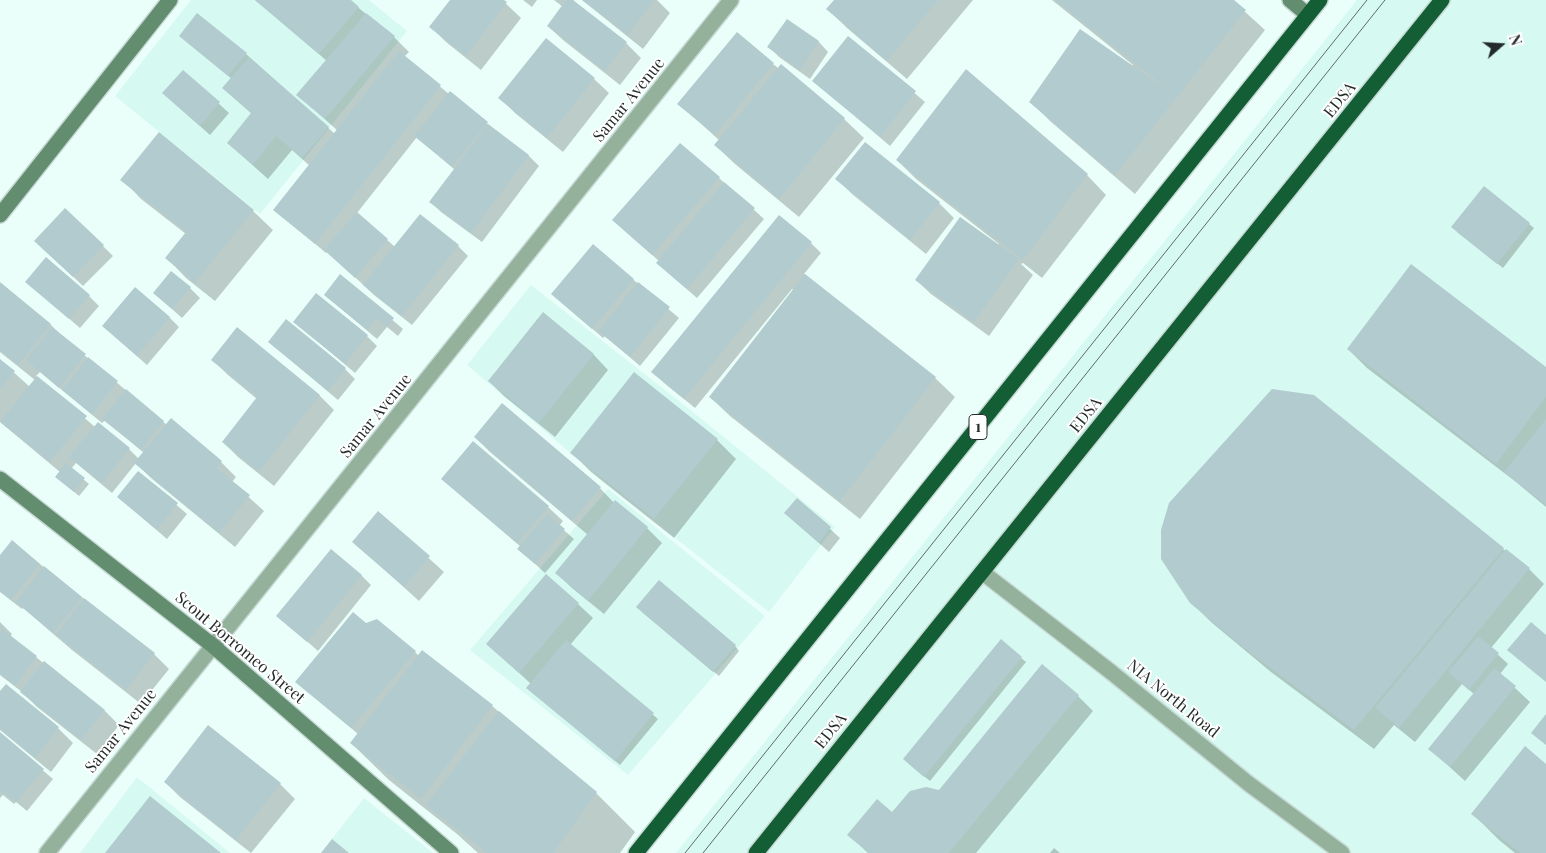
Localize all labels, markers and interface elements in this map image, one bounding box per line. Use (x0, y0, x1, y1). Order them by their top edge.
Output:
north arrow (1476, 20, 1526, 70)
text: N (1505, 32, 1526, 48)
street label: Samar Avenue (589, 54, 669, 146)
street label: EDSA (1320, 78, 1360, 122)
street label: Samar Avenue (336, 370, 416, 462)
street label: EDSA (1066, 393, 1106, 437)
road number: 1 (969, 414, 987, 440)
street label: Scout Borromeo Street (171, 588, 309, 708)
street label: NIA North Road (1123, 656, 1223, 742)
street label: Samar Avenue (81, 685, 161, 777)
street label: EDSA (811, 709, 851, 753)

